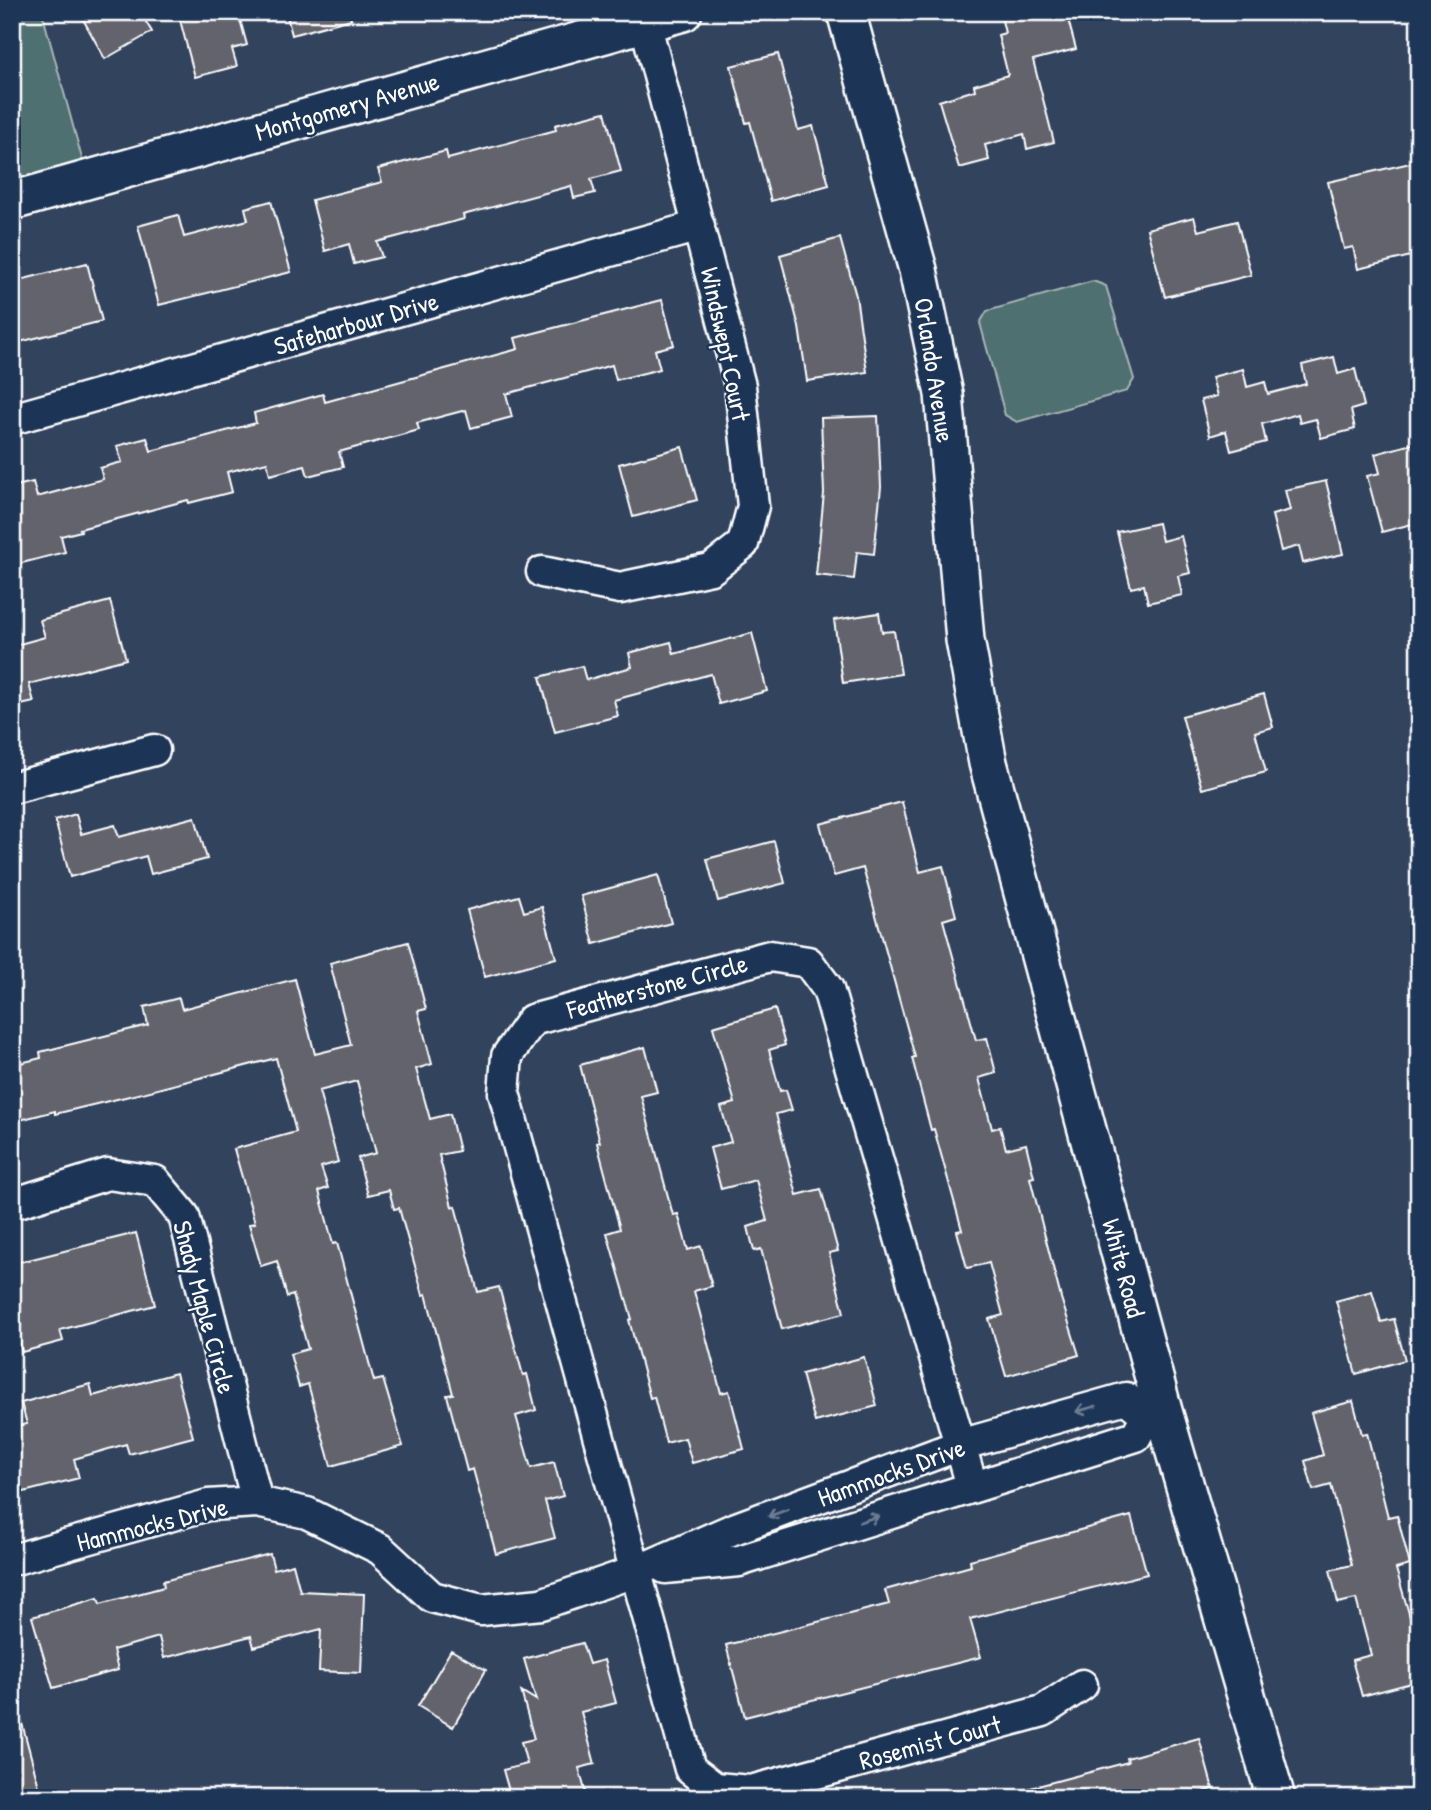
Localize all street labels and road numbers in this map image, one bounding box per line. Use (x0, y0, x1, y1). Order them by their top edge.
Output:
street label: Montgomery Avenue (251, 63, 443, 149)
street label: Windswept Court (693, 264, 760, 425)
street label: Safeharbour Drive (270, 283, 442, 363)
street label: Orlando Avenue (906, 295, 964, 445)
street label: Featherstone Circle (562, 945, 751, 1027)
street label: White Road (1094, 1215, 1154, 1321)
street label: Shady Maple Circle (165, 1217, 245, 1397)
street label: Hammocks Drive (813, 1429, 969, 1515)
street label: Hammocks Drive (73, 1488, 231, 1560)
street label: Rosemist Court (855, 1706, 1006, 1778)

